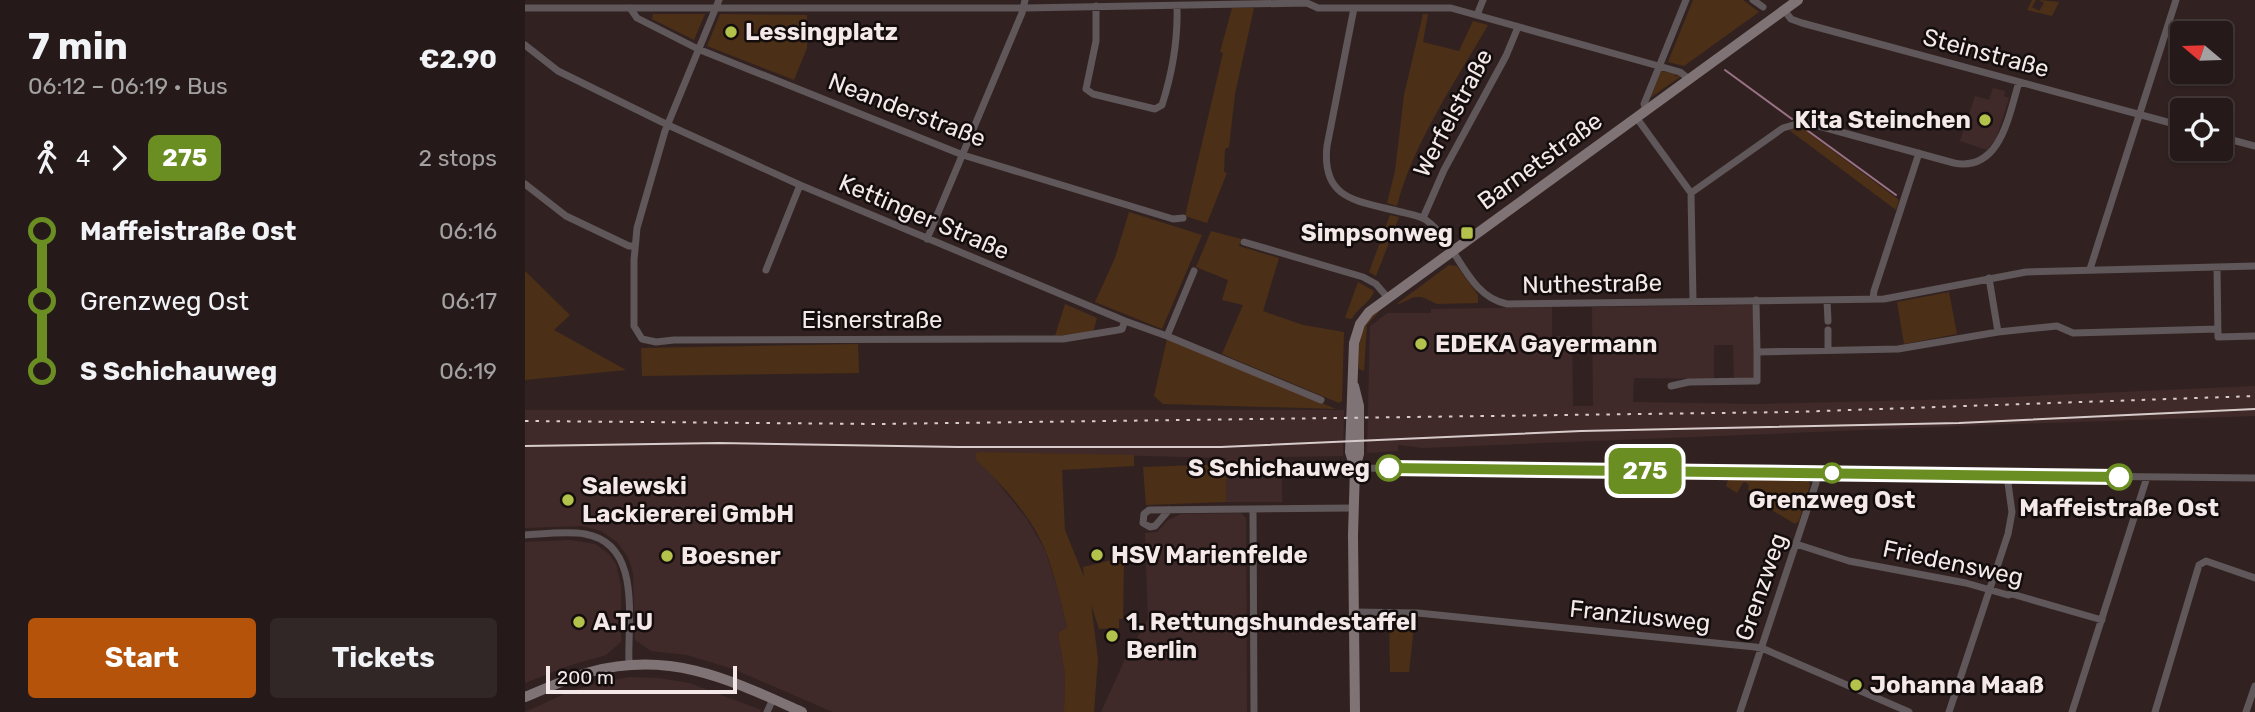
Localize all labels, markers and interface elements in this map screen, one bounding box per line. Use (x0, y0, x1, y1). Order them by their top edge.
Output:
place label: Lessingplatz (745, 18, 898, 46)
north arrow (2170, 21, 2233, 84)
map controls (2170, 21, 2233, 161)
text: 7 min (28, 23, 128, 69)
street label: Steinstraße (1920, 23, 2052, 83)
marker: Lessingplatz (723, 24, 739, 40)
text: €2.90 (419, 44, 497, 75)
street label: Werfelstraße (1408, 44, 1498, 182)
street label: Neanderstraße (824, 67, 990, 153)
text: 06:12 – 06:19 · Bus (28, 72, 228, 100)
button: locate (2170, 98, 2233, 161)
street label: Barnetstraße (1472, 106, 1608, 216)
place label: Kita Steinchen (1795, 106, 1971, 134)
marker: Kita Steinchen (1977, 112, 1993, 128)
icon: walk (28, 139, 66, 177)
icon: forward (100, 139, 138, 177)
text: 4 (76, 144, 90, 172)
text: 275 (162, 144, 207, 172)
text: 2 stops (419, 144, 497, 172)
street label: Kettinger Straße (835, 168, 1013, 266)
text: Maffeistraße Ost (80, 216, 296, 247)
text: 06:16 (439, 217, 497, 245)
place label: Simpsonweg (1301, 219, 1453, 247)
marker: Simpsonweg (1459, 225, 1475, 241)
street label: Nuthestraße (1522, 269, 1662, 299)
text: Grenzweg Ost (80, 286, 249, 317)
text: 06:17 (441, 287, 497, 315)
street label: Eisnerstraße (801, 306, 943, 334)
place label: EDEKA Gayermann (1435, 330, 1658, 358)
marker: EDEKA Gayermann (1413, 336, 1429, 352)
text: S Schichauweg (80, 356, 277, 387)
text: 06:19 (439, 357, 497, 385)
line badge: 275 (1605, 448, 1685, 494)
place label: S Schichauweg (1188, 454, 1370, 482)
marker: S Schichauweg (1376, 455, 1402, 481)
text: 275 (1623, 457, 1667, 485)
marker: Grenzweg Ost (1822, 463, 1842, 483)
marker: Maffeistraße Ost (2106, 464, 2132, 490)
place label: Salewski Lackiererei GmbH (582, 472, 794, 528)
place label: Grenzweg Ost (1749, 486, 1915, 514)
marker: Salewski Lackiererei GmbH (560, 492, 576, 508)
place label: Maffeistraße Ost (2019, 494, 2219, 522)
street label: Grenzweg (1730, 529, 1792, 645)
street label: Friedensweg (1880, 534, 2026, 592)
place label: HSV Marienfelde (1111, 541, 1308, 569)
place label: Boesner (681, 542, 781, 570)
marker: HSV Marienfelde (1089, 547, 1105, 563)
marker: Boesner (659, 548, 675, 564)
street label: Franziusweg (1568, 595, 1712, 637)
place label: A.T.U (593, 608, 653, 636)
place label: 1. Rettungshundestaffel Berlin (1126, 608, 1417, 664)
marker: A.T.U (571, 614, 587, 630)
button: Start (28, 618, 256, 698)
button: Tickets (270, 618, 497, 698)
marker: 1. Rettungshundestaffel Berlin (1104, 628, 1120, 644)
scale bar (546, 663, 737, 695)
text: 200 m (557, 666, 614, 689)
place label: Johanna Maaß (1870, 671, 2044, 699)
marker: Johanna Maaß (1848, 677, 1864, 693)

